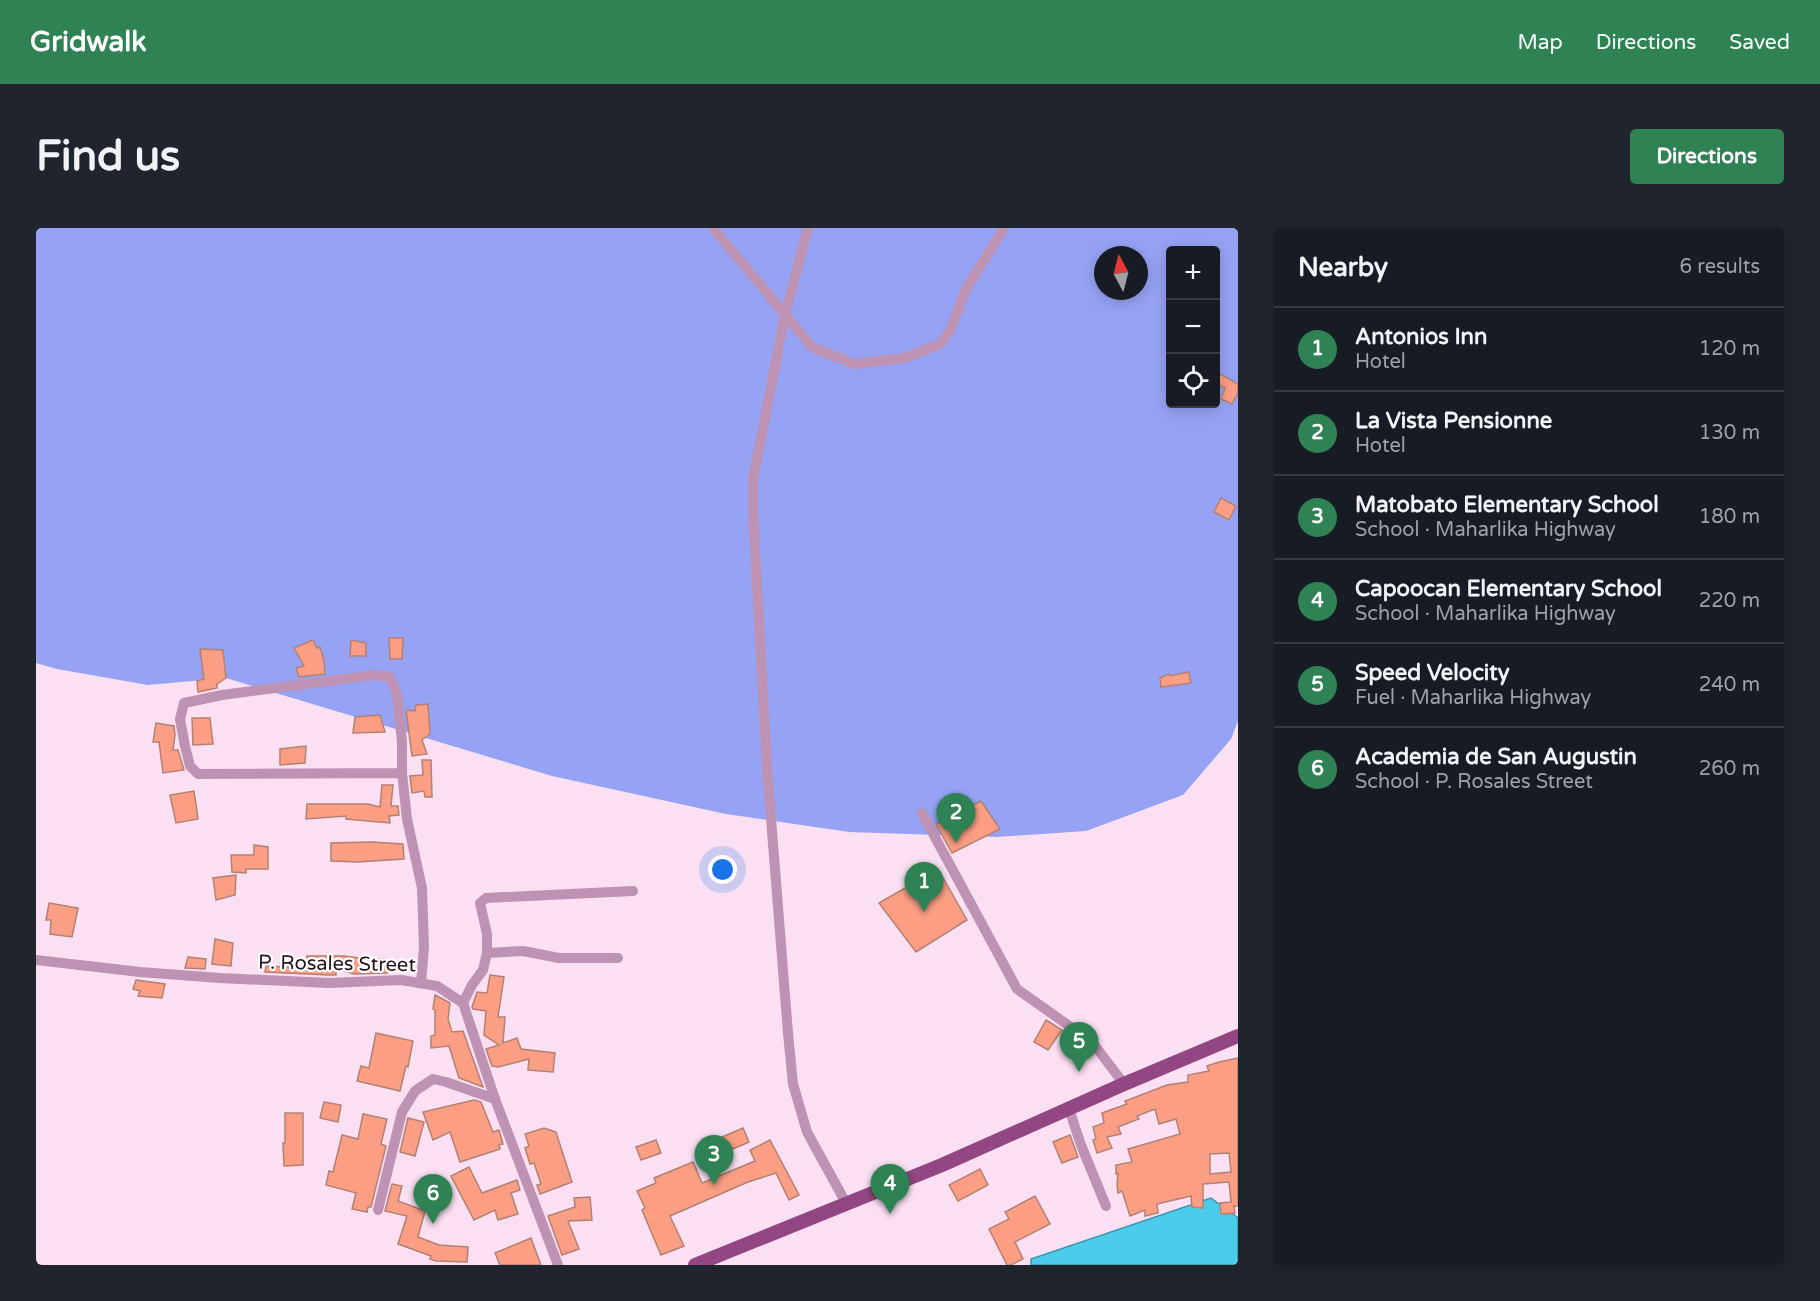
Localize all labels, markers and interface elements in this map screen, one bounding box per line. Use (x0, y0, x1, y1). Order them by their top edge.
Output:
text: Gridwalk (30, 25, 147, 59)
text: Map (1517, 30, 1563, 55)
text: Directions (1596, 30, 1696, 55)
text: Saved (1729, 30, 1790, 55)
button: Directions (1630, 129, 1784, 184)
text: Find us (36, 131, 180, 182)
north arrow (1094, 246, 1148, 300)
map controls (1166, 246, 1220, 408)
button: + (1166, 246, 1220, 300)
text: Nearby (1298, 252, 1388, 283)
text: 6 results (1680, 255, 1760, 279)
button: − (1166, 300, 1220, 354)
text: Antonios Inn (1355, 324, 1487, 350)
text: 1 (1311, 337, 1324, 361)
text: 120 m (1699, 337, 1760, 361)
text: Hotel (1355, 350, 1406, 374)
button: locate (1166, 354, 1220, 408)
text: La Vista Pensionne (1355, 408, 1552, 434)
text: 2 (1311, 421, 1324, 445)
text: 130 m (1699, 421, 1760, 445)
text: Hotel (1355, 434, 1406, 458)
text: Matobato Elementary School (1355, 492, 1659, 518)
text: 3 (1311, 505, 1324, 529)
text: 180 m (1699, 505, 1760, 529)
text: School · Maharlika Highway (1355, 518, 1616, 542)
text: Capoocan Elementary School (1355, 576, 1662, 602)
text: 4 (1311, 589, 1324, 613)
text: 220 m (1699, 589, 1760, 613)
text: School · Maharlika Highway (1355, 602, 1616, 626)
text: Speed Velocity (1355, 660, 1509, 686)
text: 5 (1311, 673, 1324, 697)
text: 240 m (1699, 673, 1760, 697)
text: Fuel · Maharlika Highway (1355, 686, 1591, 710)
text: Academia de San Augustin (1355, 744, 1637, 770)
text: 6 (1311, 757, 1324, 781)
text: 260 m (1699, 757, 1760, 781)
text: School · P. Rosales Street (1355, 770, 1593, 794)
pin: 2 (936, 794, 976, 843)
your location (708, 855, 737, 884)
pin: 1 (904, 862, 944, 912)
street label: P. Rosales Street (258, 951, 416, 977)
pin: 5 (1060, 1022, 1098, 1072)
pin: 3 (694, 1136, 734, 1185)
pin: 4 (870, 1164, 910, 1214)
pin: 6 (414, 1174, 452, 1224)

